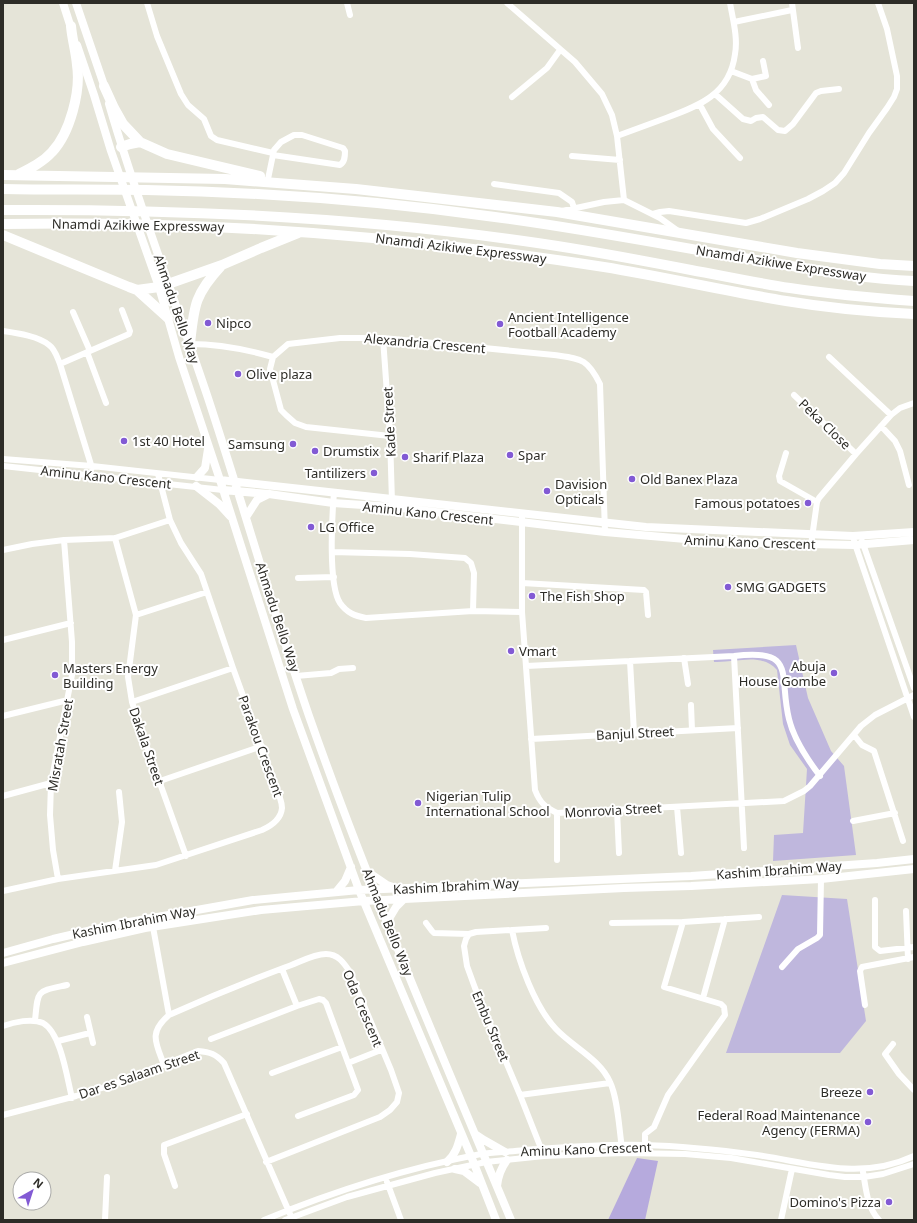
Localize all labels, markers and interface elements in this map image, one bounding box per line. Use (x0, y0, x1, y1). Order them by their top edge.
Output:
street label: Nnamdi Azikiwe Expressway (52, 214, 225, 236)
street label: Nnamdi Azikiwe Expressway (374, 229, 548, 267)
street label: Nnamdi Azikiwe Expressway (695, 241, 868, 285)
street label: Ahmadu Bello Way (150, 252, 204, 366)
place label: Ancient Intelligence Football Academy (508, 308, 629, 341)
place label: Nipco (216, 314, 251, 332)
marker: Nipco (203, 318, 213, 328)
marker: Ancient Intelligence Football Academy (495, 319, 505, 329)
street label: Alexandria Crescent (364, 329, 487, 357)
place label: Olive plaza (246, 365, 312, 383)
marker: Olive plaza (233, 369, 243, 379)
street label: Kade Street (378, 386, 400, 458)
street label: Peka Close (795, 395, 855, 453)
place label: 1st 40 Hotel (132, 432, 205, 450)
place label: Samsung (228, 435, 285, 453)
marker: 1st 40 Hotel (119, 436, 129, 446)
marker: Samsung (288, 439, 298, 449)
place label: Drumstix (323, 442, 379, 460)
marker: Drumstix (310, 446, 320, 456)
place label: Spar (518, 446, 546, 464)
place label: Sharif Plaza (413, 448, 484, 466)
marker: Spar (505, 450, 515, 460)
marker: Sharif Plaza (400, 452, 410, 462)
street label: Aminu Kano Crescent (40, 461, 172, 493)
place label: Tantilizers (305, 464, 366, 482)
marker: Tantilizers (369, 468, 379, 478)
place label: Old Banex Plaza (640, 470, 738, 488)
marker: Old Banex Plaza (627, 474, 637, 484)
place label: Davision Opticals (555, 475, 607, 508)
marker: Davision Opticals (542, 486, 552, 496)
place label: Famous potatoes (694, 494, 800, 512)
street label: Aminu Kano Crescent (362, 497, 494, 529)
marker: Famous potatoes (803, 498, 813, 508)
place label: LG Office (319, 518, 374, 536)
marker: LG Office (306, 522, 316, 532)
street label: Aminu Kano Crescent (684, 531, 816, 553)
street label: Ahmadu Bello Way (252, 560, 304, 675)
place label: SMG GADGETS (736, 578, 826, 596)
marker: SMG GADGETS (723, 582, 733, 592)
place label: The Fish Shop (540, 587, 625, 605)
marker: The Fish Shop (527, 591, 537, 601)
place label: Vmart (519, 642, 556, 660)
marker: Vmart (506, 646, 516, 656)
place label: Abuja House Gombe (739, 657, 826, 690)
place label: Masters Energy Building (63, 659, 158, 692)
marker: Abuja House Gombe (829, 668, 839, 678)
marker: Masters Energy Building (50, 670, 60, 680)
street label: Parakou Crescent (234, 693, 288, 800)
street label: Misratah Street (43, 697, 77, 793)
street label: Dakala Street (125, 705, 169, 788)
street label: Banjul Street (595, 722, 675, 744)
place label: Nigerian Tulip International School (426, 787, 550, 820)
marker: Nigerian Tulip International School (413, 798, 423, 808)
street label: Monrovia Street (564, 798, 662, 822)
street label: Kashim Ibrahim Way (716, 857, 843, 883)
street label: Ahmadu Bello Way (358, 865, 418, 979)
street label: Kashim Ibrahim Way (393, 874, 520, 898)
street label: Kashim Ibrahim Way (70, 901, 198, 943)
street label: Oda Crescent (339, 967, 387, 1050)
street label: Embu Street (468, 988, 514, 1064)
street label: Dar es Salaam Street (76, 1045, 202, 1103)
place label: Breeze (820, 1083, 862, 1101)
marker: Breeze (865, 1087, 875, 1097)
place label: Federal Road Maintenance Agency (FERMA) (697, 1106, 860, 1139)
marker: Federal Road Maintenance Agency (FERMA) (863, 1117, 873, 1127)
street label: Aminu Kano Crescent (520, 1138, 652, 1160)
north arrow (12, 1171, 52, 1211)
text: N (30, 1174, 47, 1191)
place label: Domino's Pizza (789, 1193, 881, 1211)
marker: Domino's Pizza (884, 1197, 894, 1207)

